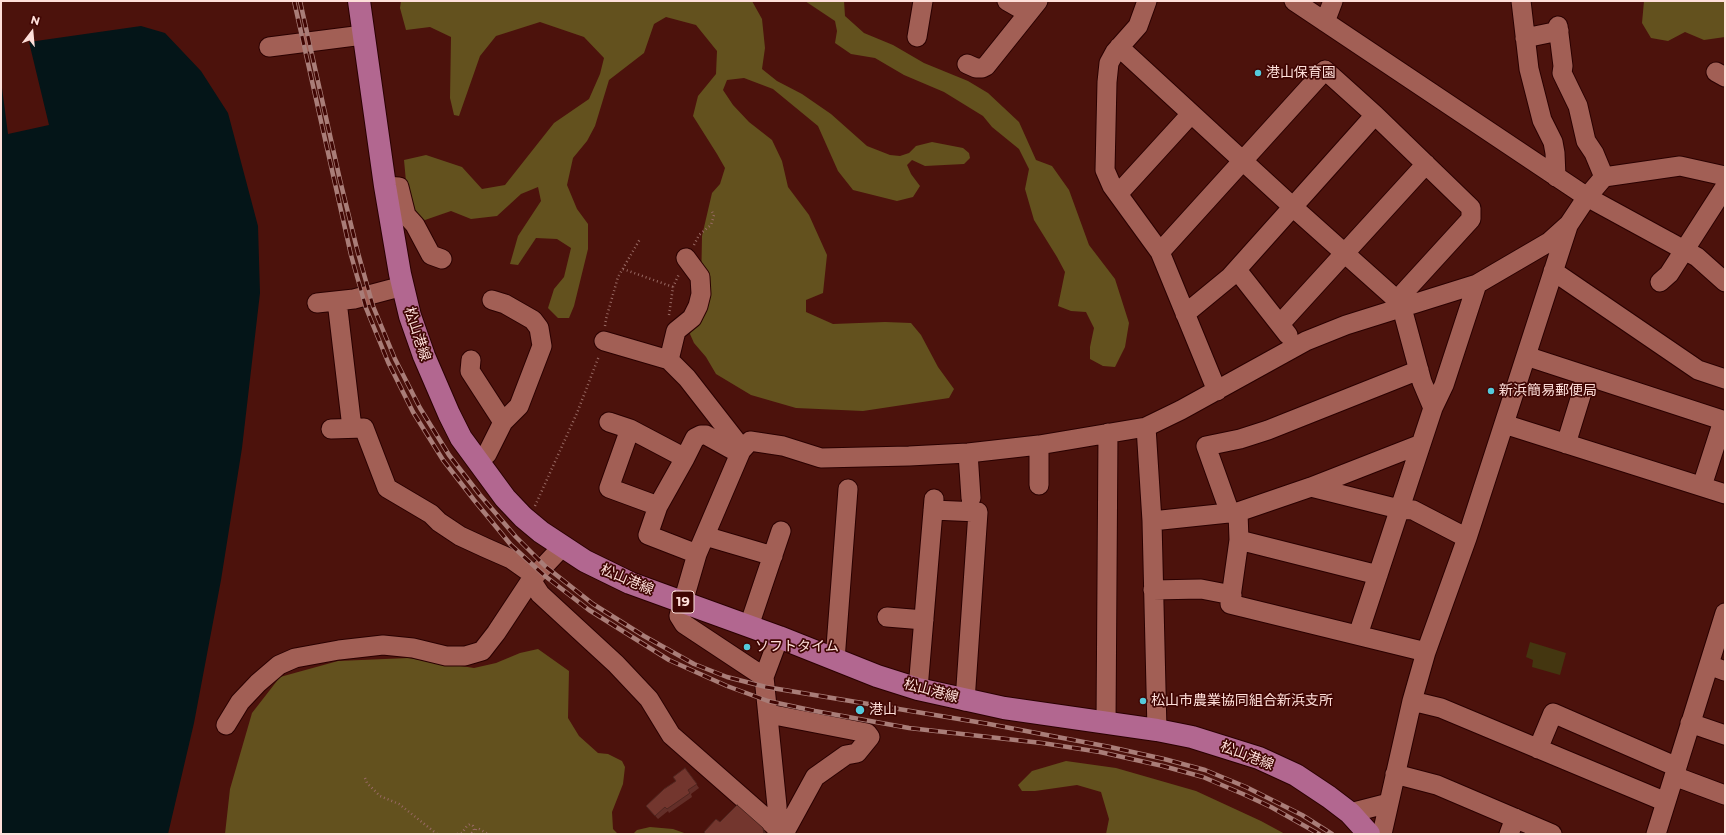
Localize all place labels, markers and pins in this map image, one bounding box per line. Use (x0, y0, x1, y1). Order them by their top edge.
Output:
place label: 港山保育園 (1266, 65, 1336, 81)
marker: 港山保育園 (1253, 68, 1263, 78)
place label: 新浜簡易郵便局 (1499, 383, 1597, 399)
marker: 新浜簡易郵便局 (1486, 386, 1496, 396)
place label: ソフトタイム (755, 639, 839, 655)
marker: ソフトタイム (742, 642, 752, 652)
place label: 松山市農業協同組合新浜支所 (1151, 693, 1333, 709)
marker: 松山市農業協同組合新浜支所 (1138, 696, 1148, 706)
place label: 港山 (869, 702, 897, 718)
marker: 港山 (854, 704, 866, 716)

